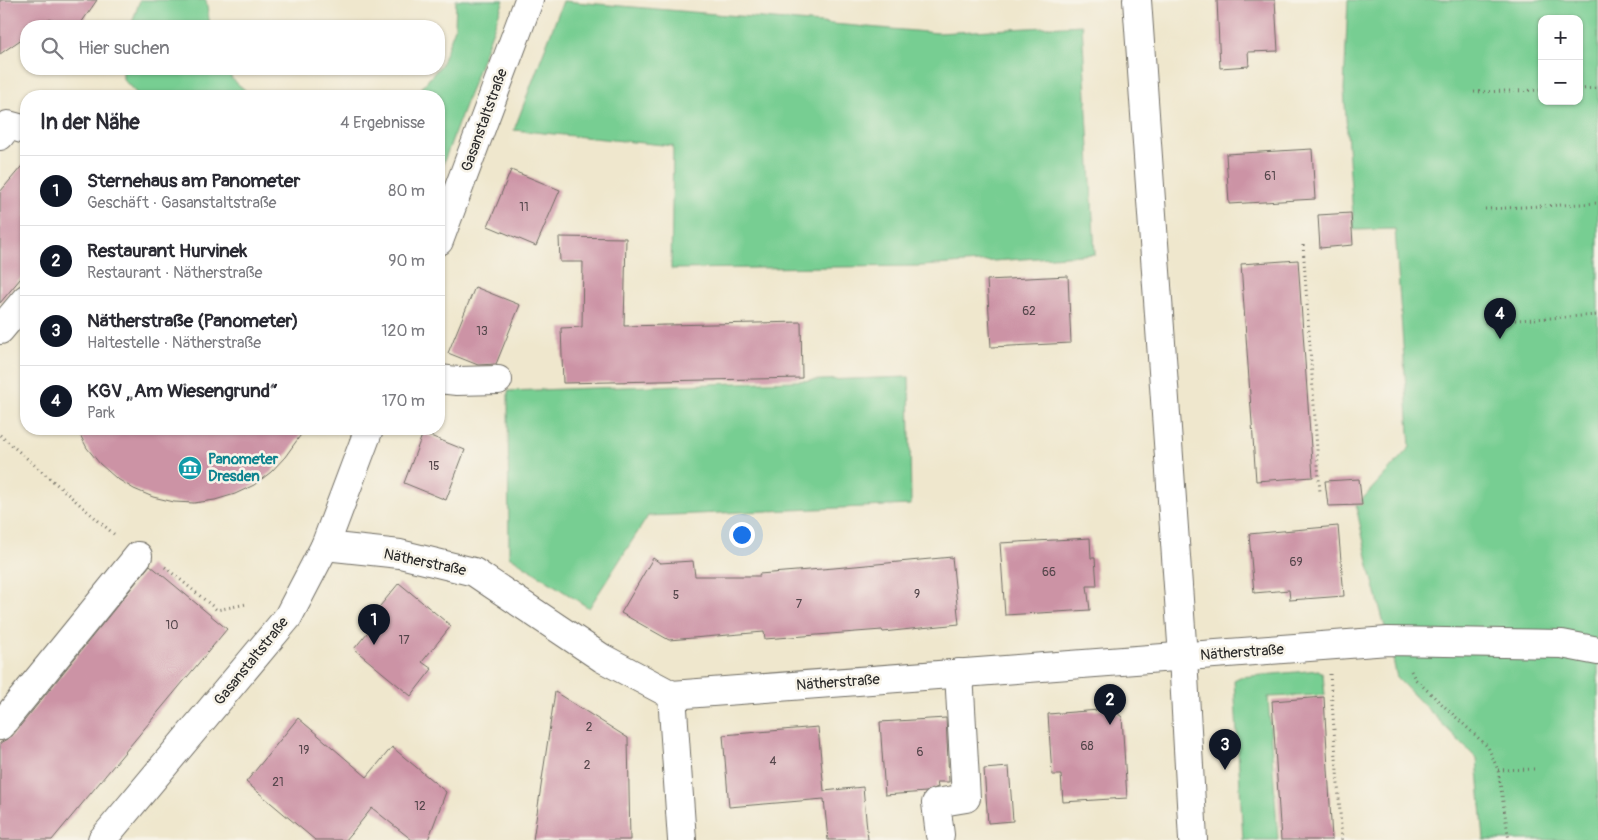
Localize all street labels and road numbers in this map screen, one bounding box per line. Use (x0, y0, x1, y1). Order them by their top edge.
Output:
street label: Gasanstaltstraße (457, 65, 512, 174)
street label: Nätherstraße (382, 544, 468, 581)
street label: Gasanstaltstraße (210, 613, 293, 709)
street label: Nätherstraße (1200, 640, 1285, 665)
street label: Nätherstraße (796, 670, 881, 695)

